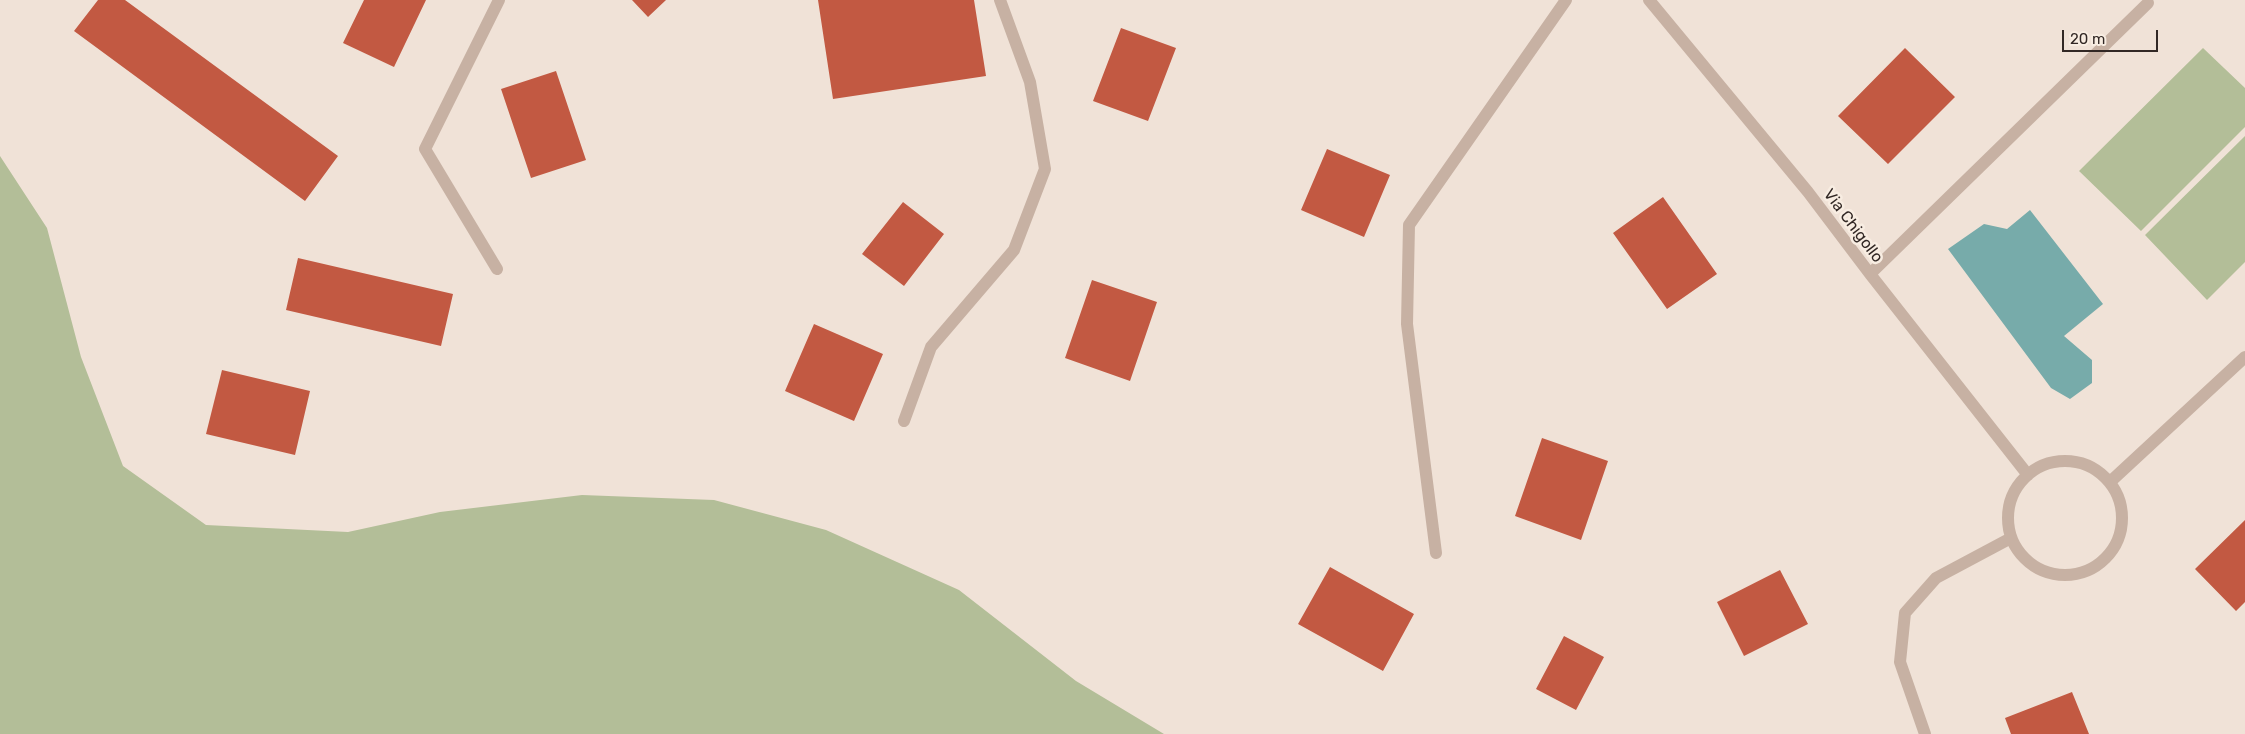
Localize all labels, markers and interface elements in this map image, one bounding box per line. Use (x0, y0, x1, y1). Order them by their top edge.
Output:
scale bar (2065, 20, 2161, 52)
text: 20 m (2070, 30, 2105, 48)
street label: Via Chigollo (1819, 185, 1887, 267)

